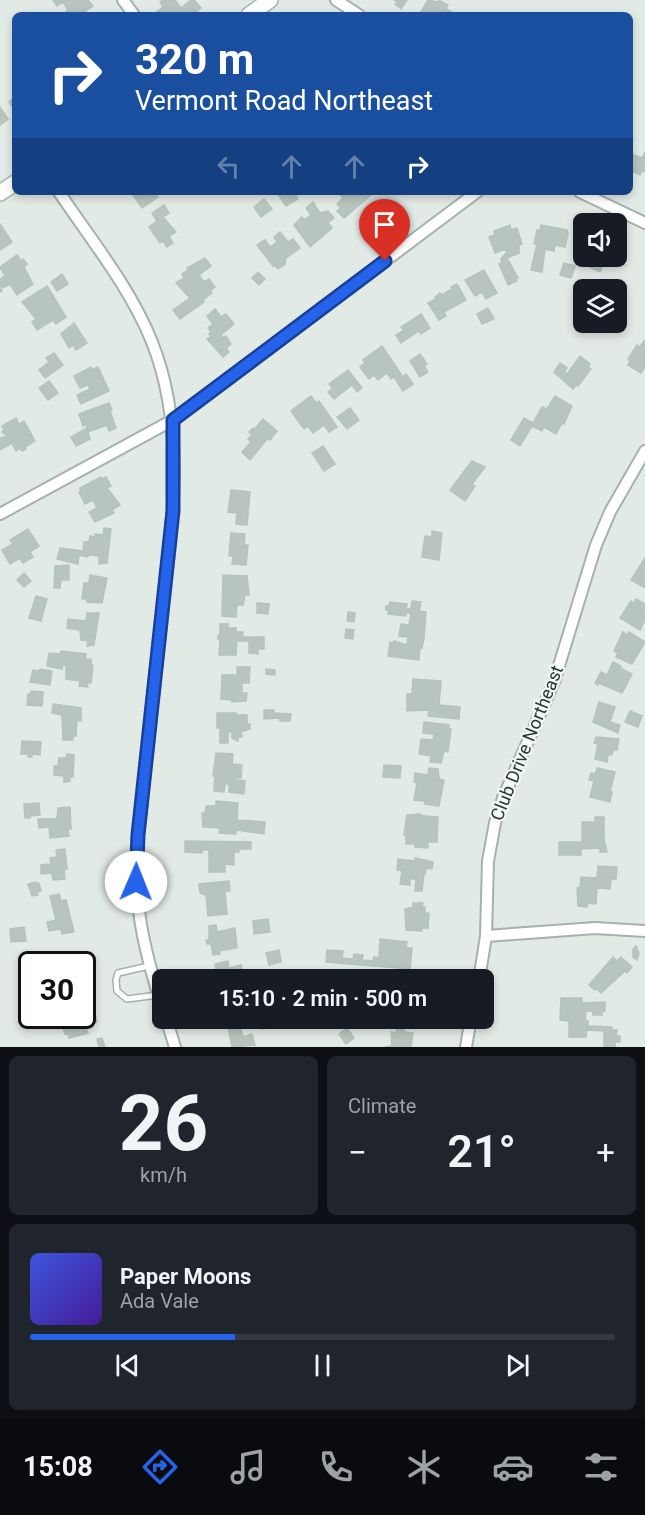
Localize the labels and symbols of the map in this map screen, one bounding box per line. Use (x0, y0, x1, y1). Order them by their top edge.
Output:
pin (359, 199, 410, 261)
street label: Club Drive Northeast (486, 662, 567, 823)
position arrow (104, 850, 168, 914)
speed limit sign: 30 (18, 951, 96, 1029)

